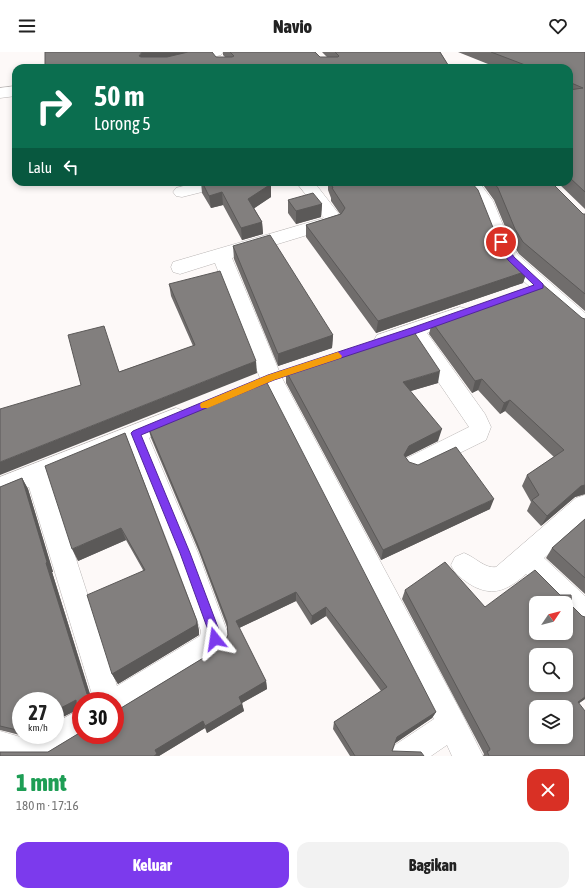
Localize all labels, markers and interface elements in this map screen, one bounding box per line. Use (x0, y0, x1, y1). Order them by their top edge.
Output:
icon: menu (16, 15, 38, 37)
icon: heart (547, 15, 569, 37)
text: Navio (273, 16, 312, 37)
icon: right (28, 80, 80, 132)
text: 50 m (94, 80, 144, 112)
text: Lorong 5 (94, 113, 151, 134)
icon: left (60, 156, 82, 178)
text: Lalu (28, 159, 52, 176)
pin (484, 225, 518, 259)
icon: arrive (490, 231, 512, 253)
north arrow (529, 596, 573, 640)
map controls (529, 596, 573, 744)
position arrow (194, 618, 236, 660)
button: search (529, 648, 573, 692)
speed limit sign: 30 (72, 692, 124, 744)
button: layers (529, 700, 573, 744)
text: 27 (29, 701, 47, 724)
text: km/h (28, 722, 48, 733)
text: 1 mnt (16, 769, 66, 796)
button: close (527, 769, 569, 811)
text: 180 m · 17:16 (16, 798, 79, 813)
button: Keluar (16, 842, 289, 888)
button: Bagikan (297, 842, 569, 888)

